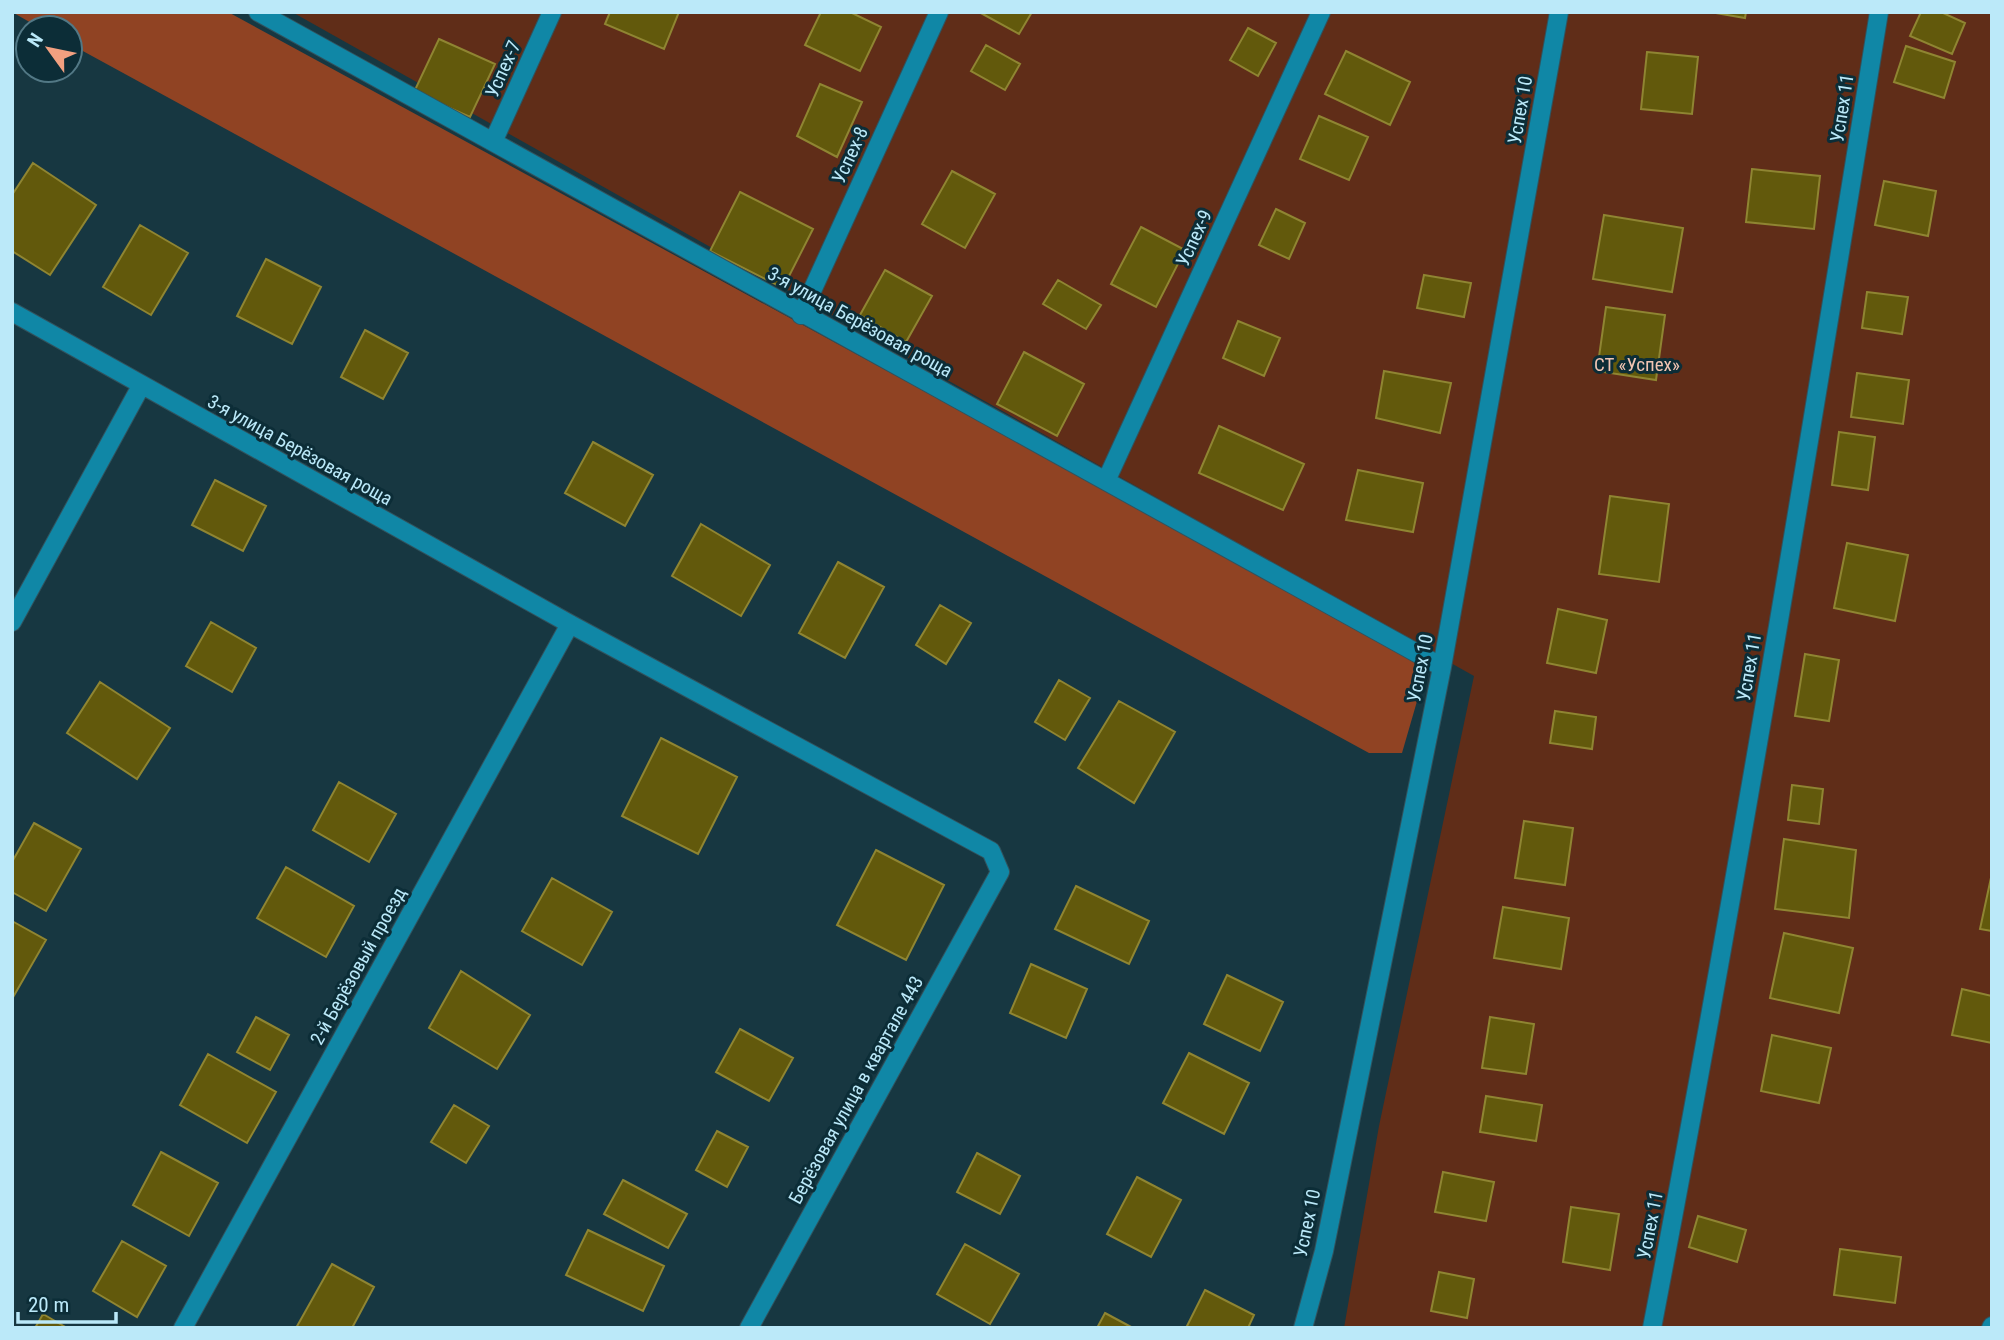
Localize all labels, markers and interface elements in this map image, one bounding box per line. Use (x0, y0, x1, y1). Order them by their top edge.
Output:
north arrow (14, 14, 84, 84)
text: N (22, 29, 48, 51)
street label: Успех-7 (480, 37, 526, 101)
street label: Успех 11 (1825, 72, 1859, 144)
street label: Успех 10 (1503, 74, 1537, 146)
street label: Успех-8 (827, 123, 873, 187)
street label: Успех-9 (1171, 206, 1217, 270)
street label: 3-я улица Берёзовая роща (764, 262, 956, 382)
park label: СТ «Успех» (1594, 353, 1680, 376)
street label: 3-я улица Берёзовая роща (204, 390, 396, 510)
street label: Успех 11 (1732, 631, 1766, 703)
street label: Успех 10 (1402, 632, 1438, 704)
street label: 2-й Берёзовый проезд (305, 883, 411, 1049)
street label: Берёзовая улица в квартале 443 (784, 972, 928, 1208)
street label: Успех 10 (1289, 1187, 1325, 1259)
street label: Успех 11 (1632, 1189, 1668, 1261)
scale bar (18, 1280, 116, 1324)
text: 20 m (28, 1293, 69, 1317)

